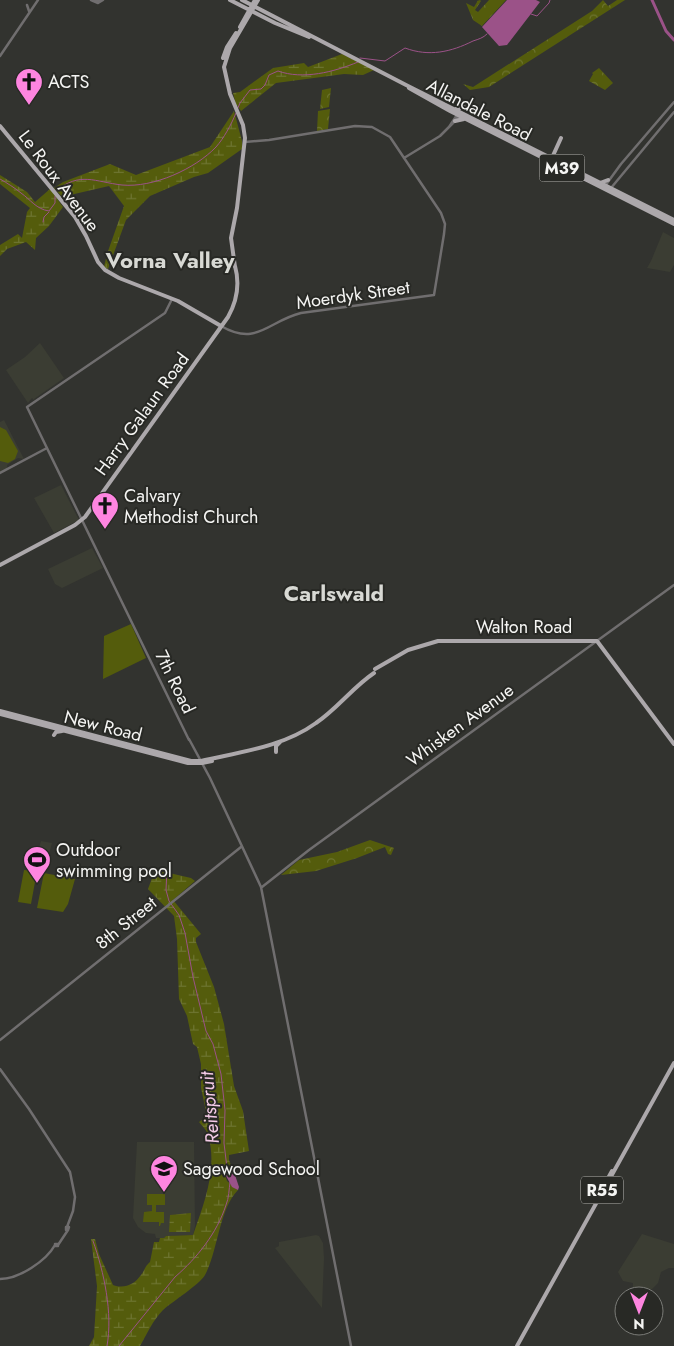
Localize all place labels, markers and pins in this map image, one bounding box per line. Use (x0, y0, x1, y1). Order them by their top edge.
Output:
church icon: ACTS (14, 67, 44, 106)
place label: ACTS (48, 69, 89, 95)
place label: Calvary Methodist Church (124, 483, 259, 530)
church icon: Calvary Methodist Church (90, 491, 120, 530)
place label: Outdoor swimming pool (56, 837, 172, 884)
sports icon: Outdoor swimming pool (22, 845, 52, 884)
school or university icon: Sagewood School (149, 1154, 179, 1193)
place label: Sagewood School (183, 1156, 320, 1182)

